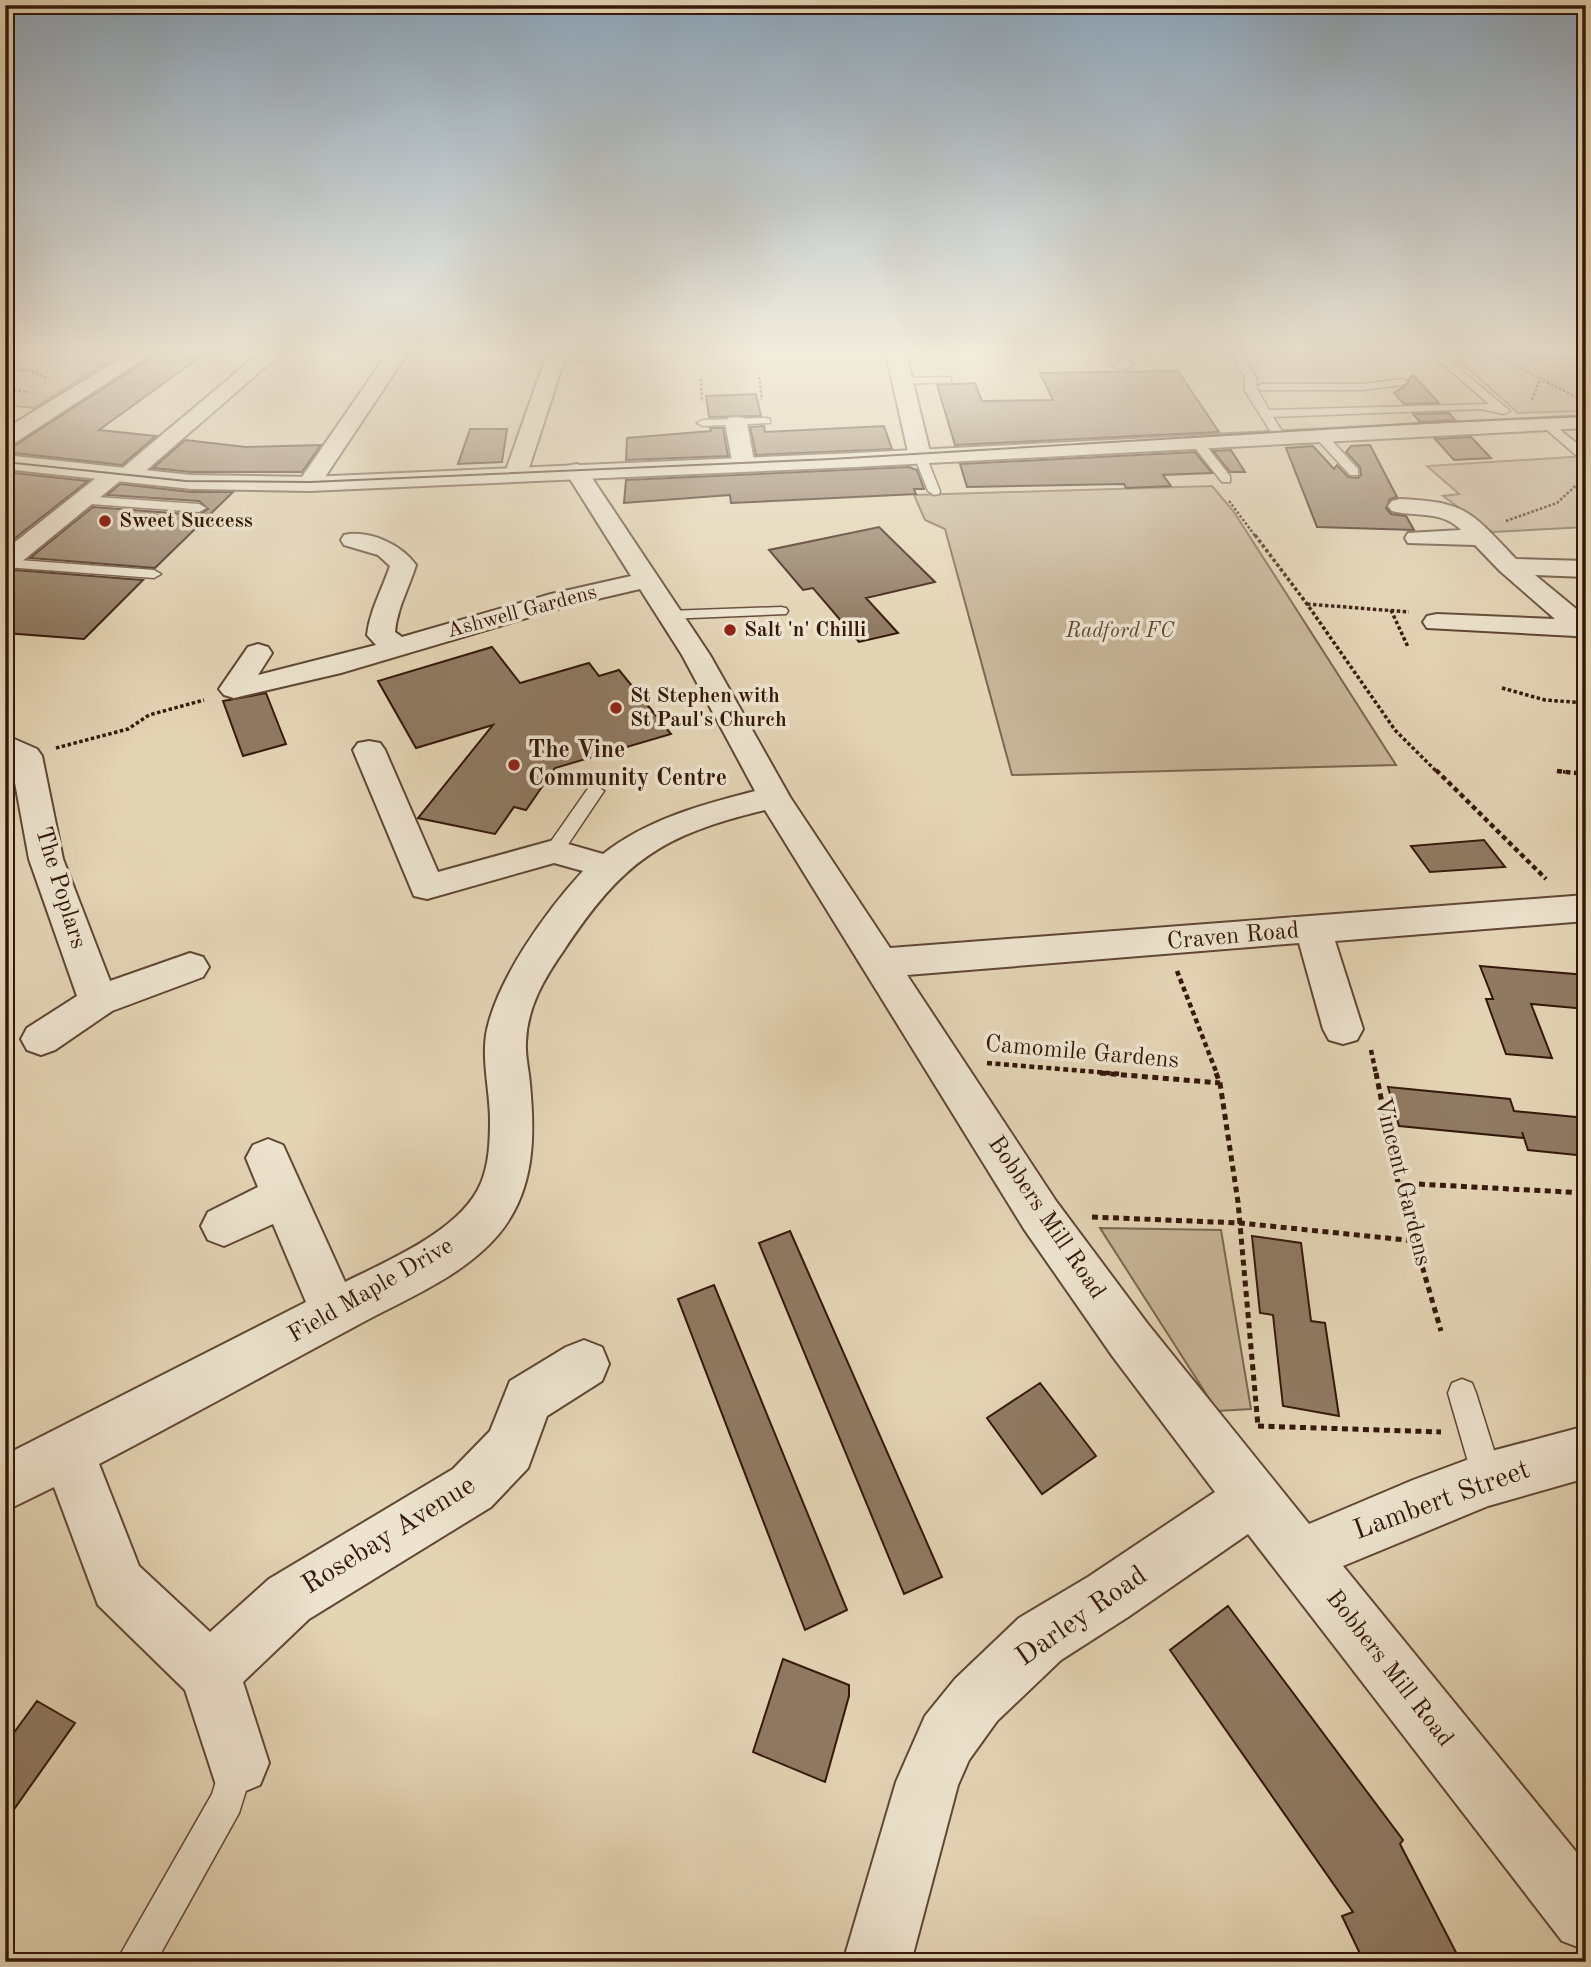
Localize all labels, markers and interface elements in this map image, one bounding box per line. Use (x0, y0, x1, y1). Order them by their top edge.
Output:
place label: Sweet Success (119, 511, 253, 532)
marker: Sweet Success (97, 513, 113, 529)
street label: Ashwell Gardens (445, 582, 599, 642)
place label: Salt 'n' Chilli (744, 620, 866, 641)
park label: Radford FC (1065, 621, 1175, 642)
marker: Salt 'n' Chilli (722, 622, 738, 638)
place label: St Stephen with St Paul's Church (630, 686, 787, 731)
marker: St Stephen with St Paul's Church (608, 700, 624, 716)
place label: The Vine Community Centre (528, 739, 727, 791)
marker: The Vine Community Centre (506, 757, 522, 773)
street label: The Poplars (30, 824, 90, 952)
street label: Craven Road (1166, 919, 1300, 955)
street label: Camomile Gardens (984, 1033, 1180, 1073)
street label: Vincent Gardens (1370, 1095, 1434, 1269)
street label: Bobbers Mill Road (983, 1132, 1109, 1304)
street label: Field Maple Drive (285, 1234, 457, 1348)
street label: Lambert Street (1350, 1456, 1534, 1546)
street label: Rosebay Avenue (297, 1472, 481, 1600)
street label: Darley Road (1011, 1562, 1153, 1672)
street label: Bobbers Mill Road (1321, 1586, 1457, 1752)

